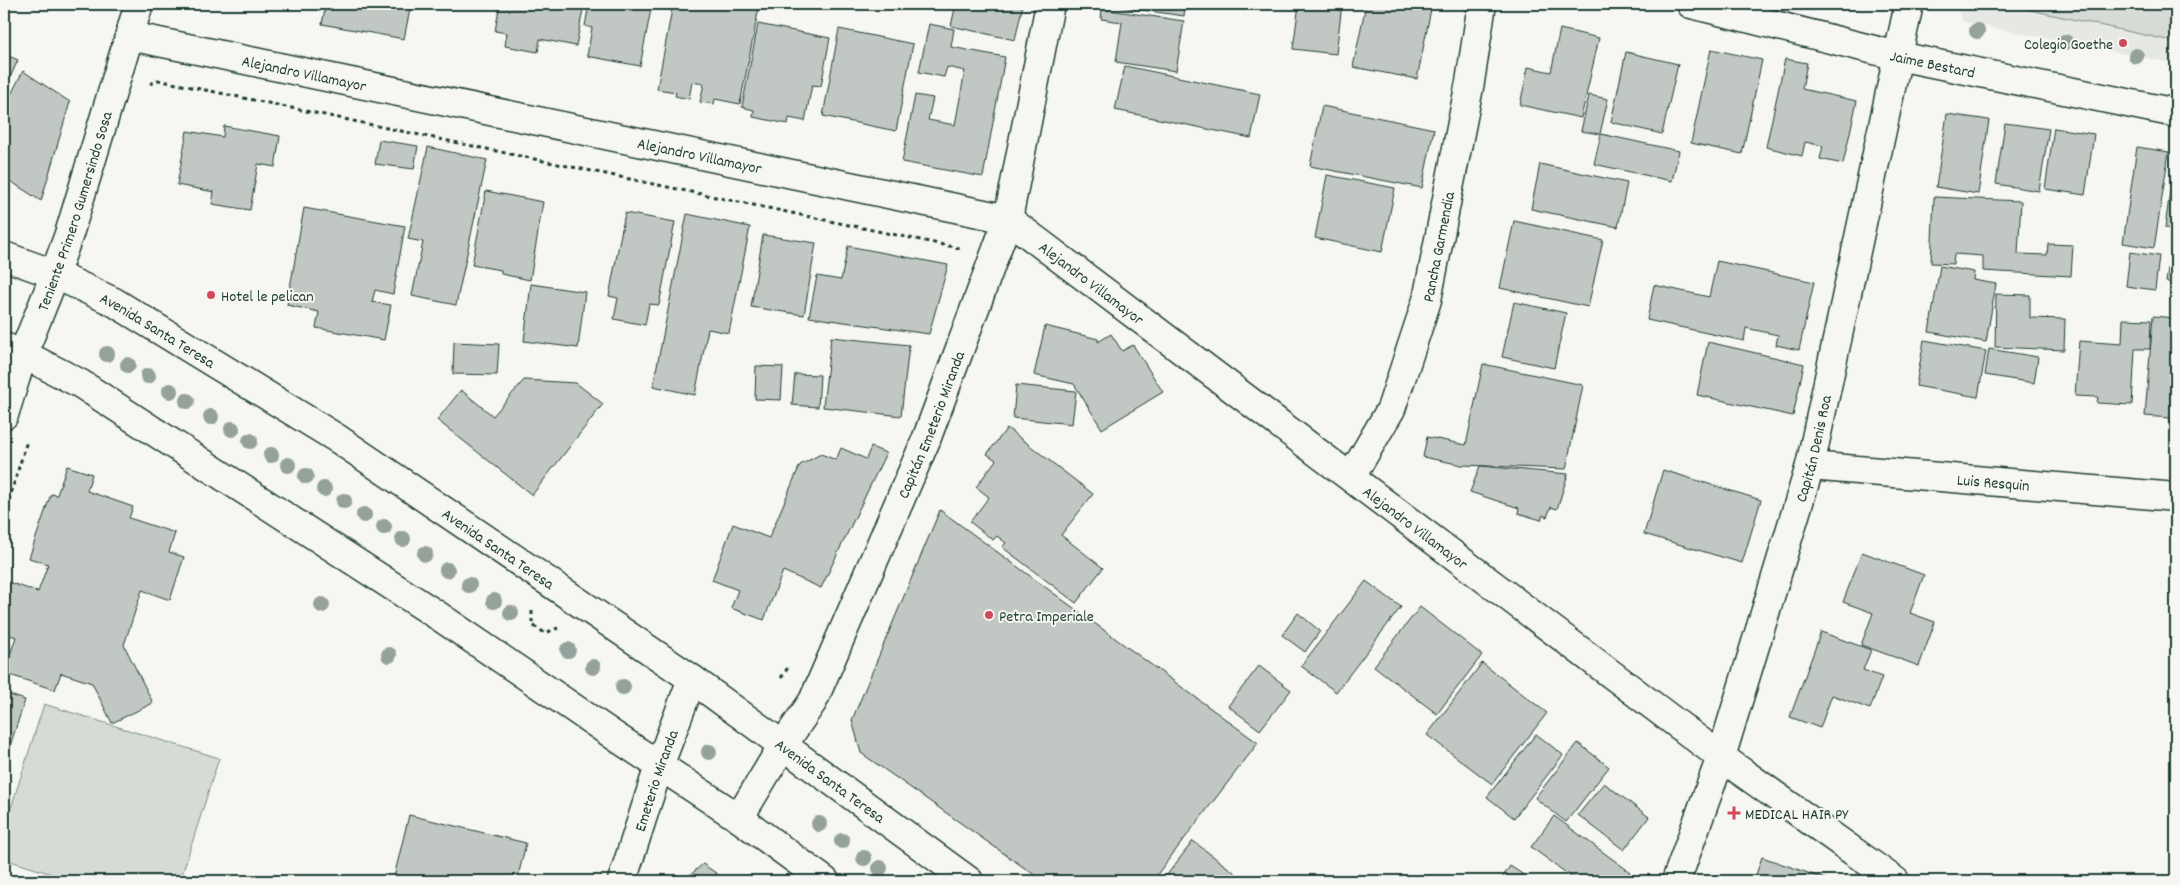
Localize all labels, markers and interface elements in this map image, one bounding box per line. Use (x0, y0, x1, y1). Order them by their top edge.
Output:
place label: Colegio Goethe (2024, 34, 2113, 57)
marker: Colegio Goethe (2117, 37, 2129, 49)
street label: Jaime Bestard (1887, 45, 1977, 86)
street label: Alejandro Villamayor (239, 51, 368, 99)
street label: Teniente Primero Gumersindo Sosa (33, 109, 120, 315)
street label: Alejandro Villamayor (635, 133, 764, 181)
street label: Pancha Garmendia (1418, 189, 1462, 304)
street label: Alejandro Villamayor (1033, 237, 1148, 332)
place label: Hotel le pelican (221, 286, 314, 309)
street label: Avenida Santa Teresa (95, 288, 219, 375)
marker: Hotel le pelican (205, 289, 217, 301)
street label: Capitán Emeterio Miranda (893, 348, 972, 503)
street label: Capitán Denis Roa (1791, 393, 1839, 505)
street label: Luis Resquin (1956, 469, 2030, 499)
street label: Alejandro Villamayor (1357, 481, 1472, 576)
street label: Avenida Santa Teresa (436, 504, 558, 597)
place label: Petra Imperiale (999, 606, 1094, 629)
marker: Petra Imperiale (983, 609, 995, 621)
street label: Emeterio Miranda (630, 727, 686, 835)
street label: Avenida Santa Teresa (769, 734, 889, 830)
place label: MEDICAL HAIR PY (1745, 804, 1849, 827)
marker: MEDICAL HAIR PY (1727, 806, 1741, 820)

